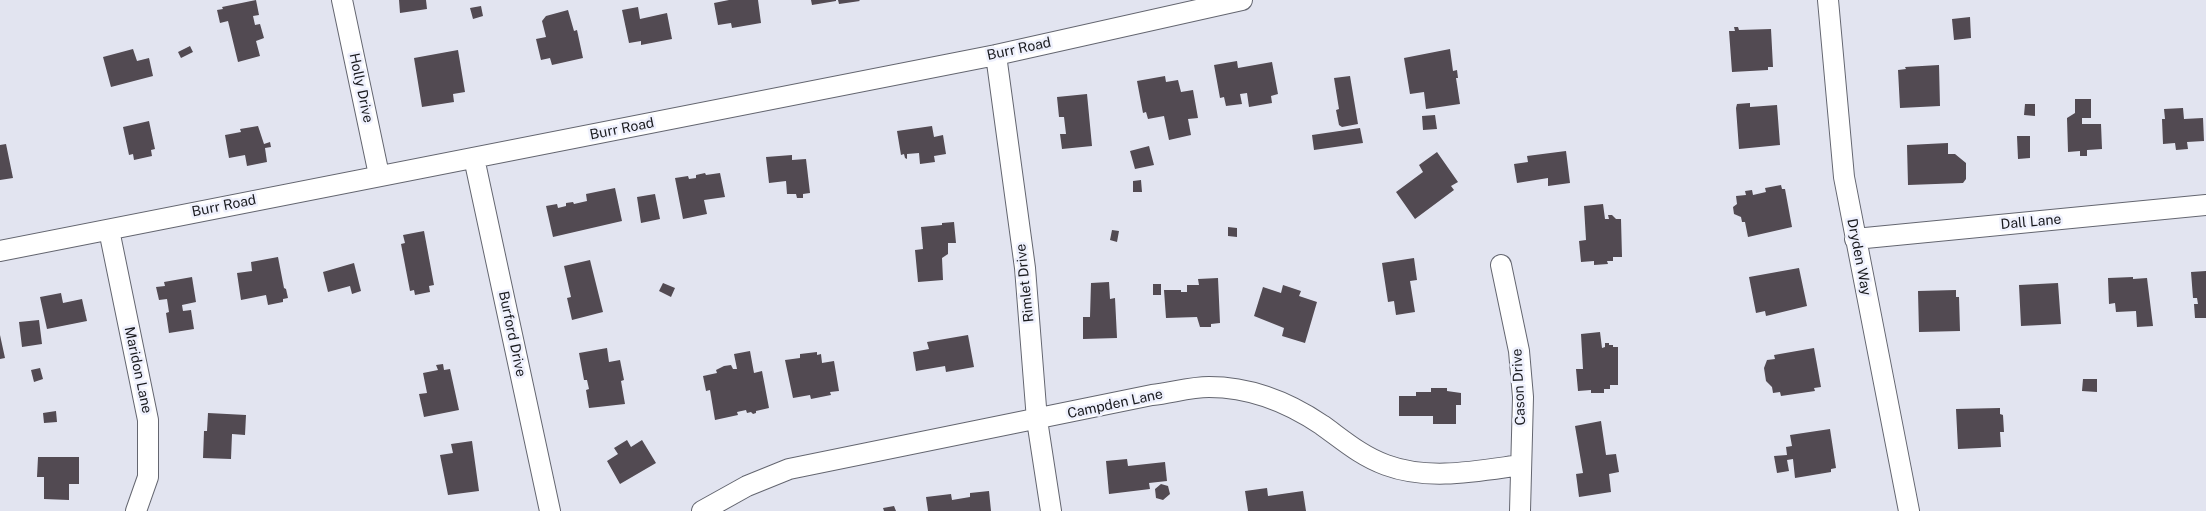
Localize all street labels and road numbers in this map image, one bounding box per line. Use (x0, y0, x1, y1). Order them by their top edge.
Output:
street label: Burr Road (985, 34, 1053, 64)
street label: Holly Drive (345, 52, 377, 124)
street label: Burr Road (588, 115, 656, 143)
street label: Burr Road (190, 192, 258, 220)
street label: Dall Lane (2000, 211, 2062, 233)
street label: Dryden Way (1843, 217, 1875, 297)
street label: Rimlet Drive (1013, 243, 1037, 323)
street label: Burford Drive (495, 290, 529, 378)
street label: Maridon Lane (121, 325, 155, 415)
street label: Cason Drive (1509, 348, 1529, 426)
street label: Campden Lane (1066, 386, 1164, 422)

